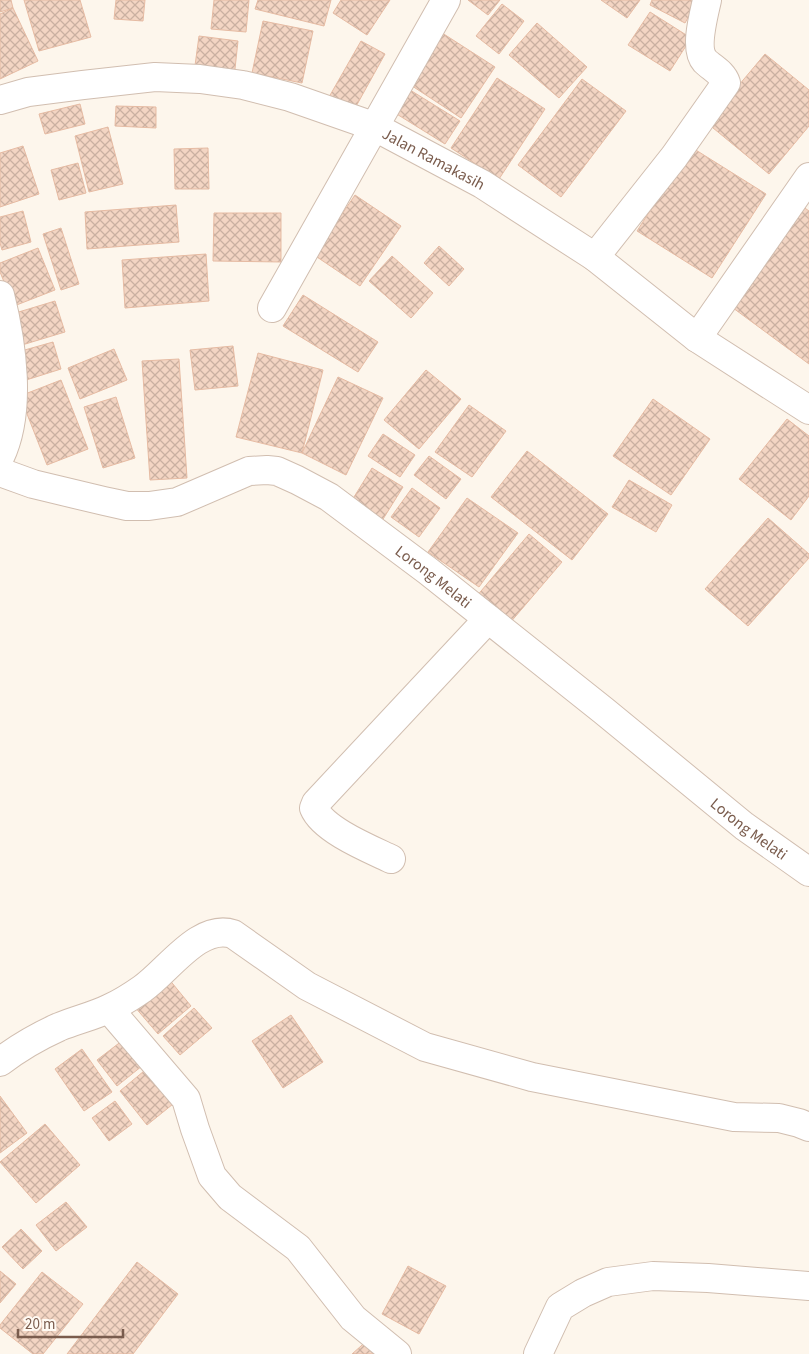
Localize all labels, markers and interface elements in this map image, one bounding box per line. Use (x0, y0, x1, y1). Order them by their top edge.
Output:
street label: Jalan Ramakasih (378, 123, 489, 196)
street label: Lorong Melati (391, 540, 476, 614)
street label: Lorong Melati (706, 793, 792, 865)
scale bar (18, 1306, 122, 1338)
text: 20 m (25, 1314, 55, 1335)

